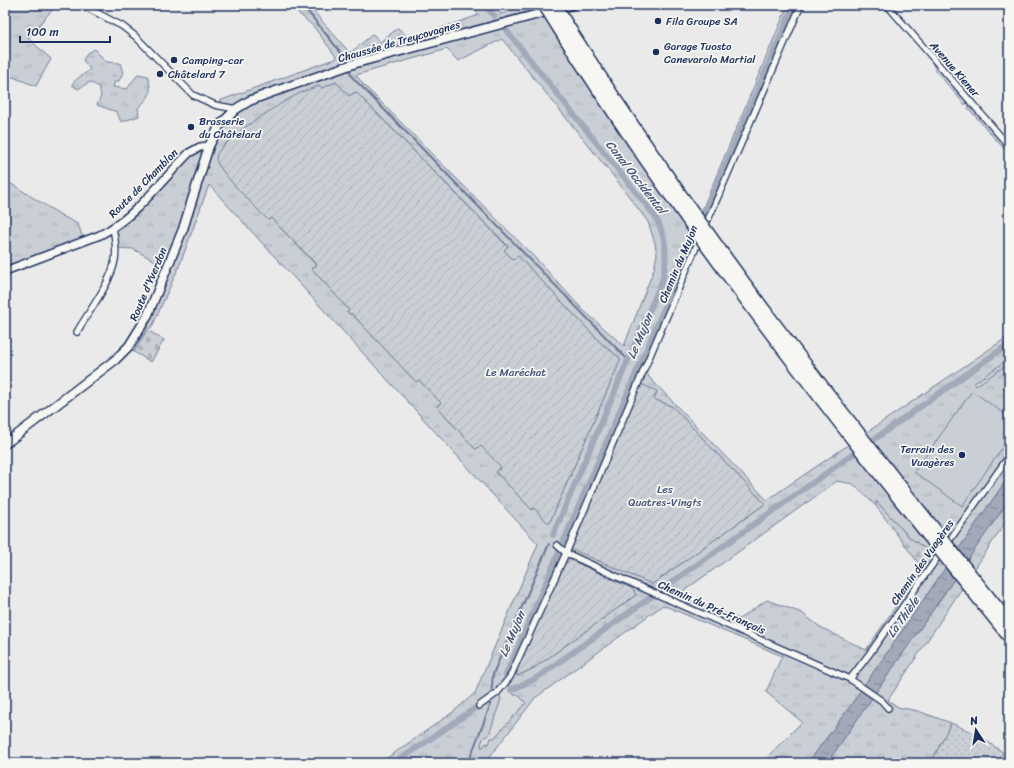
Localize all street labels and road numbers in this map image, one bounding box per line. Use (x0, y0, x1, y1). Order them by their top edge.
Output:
street label: Chaussée de Treycovagnes (336, 15, 463, 68)
street label: Avenue Kiener (924, 36, 985, 103)
street label: Route de Chamblon (104, 144, 183, 223)
street label: Chemin du Mujon (653, 222, 703, 306)
street label: Route d'Yverdon (124, 244, 173, 324)
street label: Chemin des Vuagères (886, 515, 960, 609)
street label: Chemin du Pré-Français (655, 575, 770, 640)

